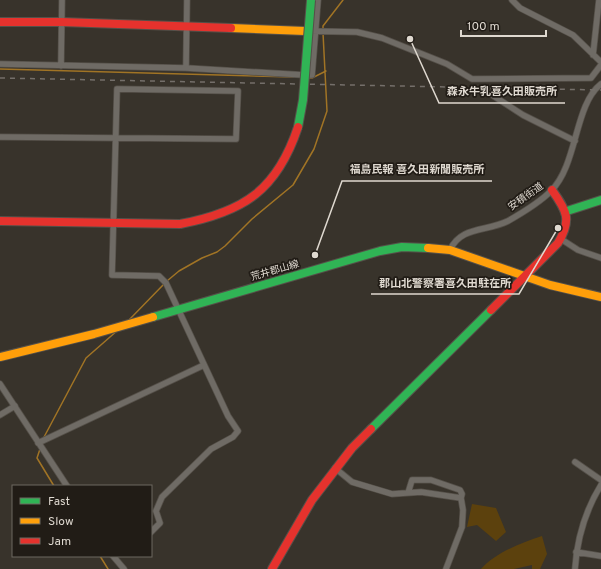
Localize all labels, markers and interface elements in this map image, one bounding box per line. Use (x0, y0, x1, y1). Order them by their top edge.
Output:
scale bar (461, 12, 546, 38)
text: 100 m (467, 19, 500, 35)
callout: 森永牛乳喜久田販売所 (439, 80, 565, 103)
text: 森永牛乳喜久田販売所 (447, 85, 557, 99)
callout: 福島民報 喜久田新聞販売所 (342, 158, 492, 181)
text: 福島民報 喜久田新聞販売所 (350, 163, 484, 177)
street label: 安積街道 (506, 180, 546, 214)
street label: 荒井郡山線 (249, 258, 301, 284)
callout: 郡山北警察署喜久田駐在所 (371, 271, 519, 294)
text: 郡山北警察署喜久田駐在所 (379, 277, 511, 291)
legend (12, 485, 152, 557)
text: Fast (48, 494, 70, 510)
text: Slow (48, 514, 74, 530)
text: Jam (48, 534, 71, 550)

